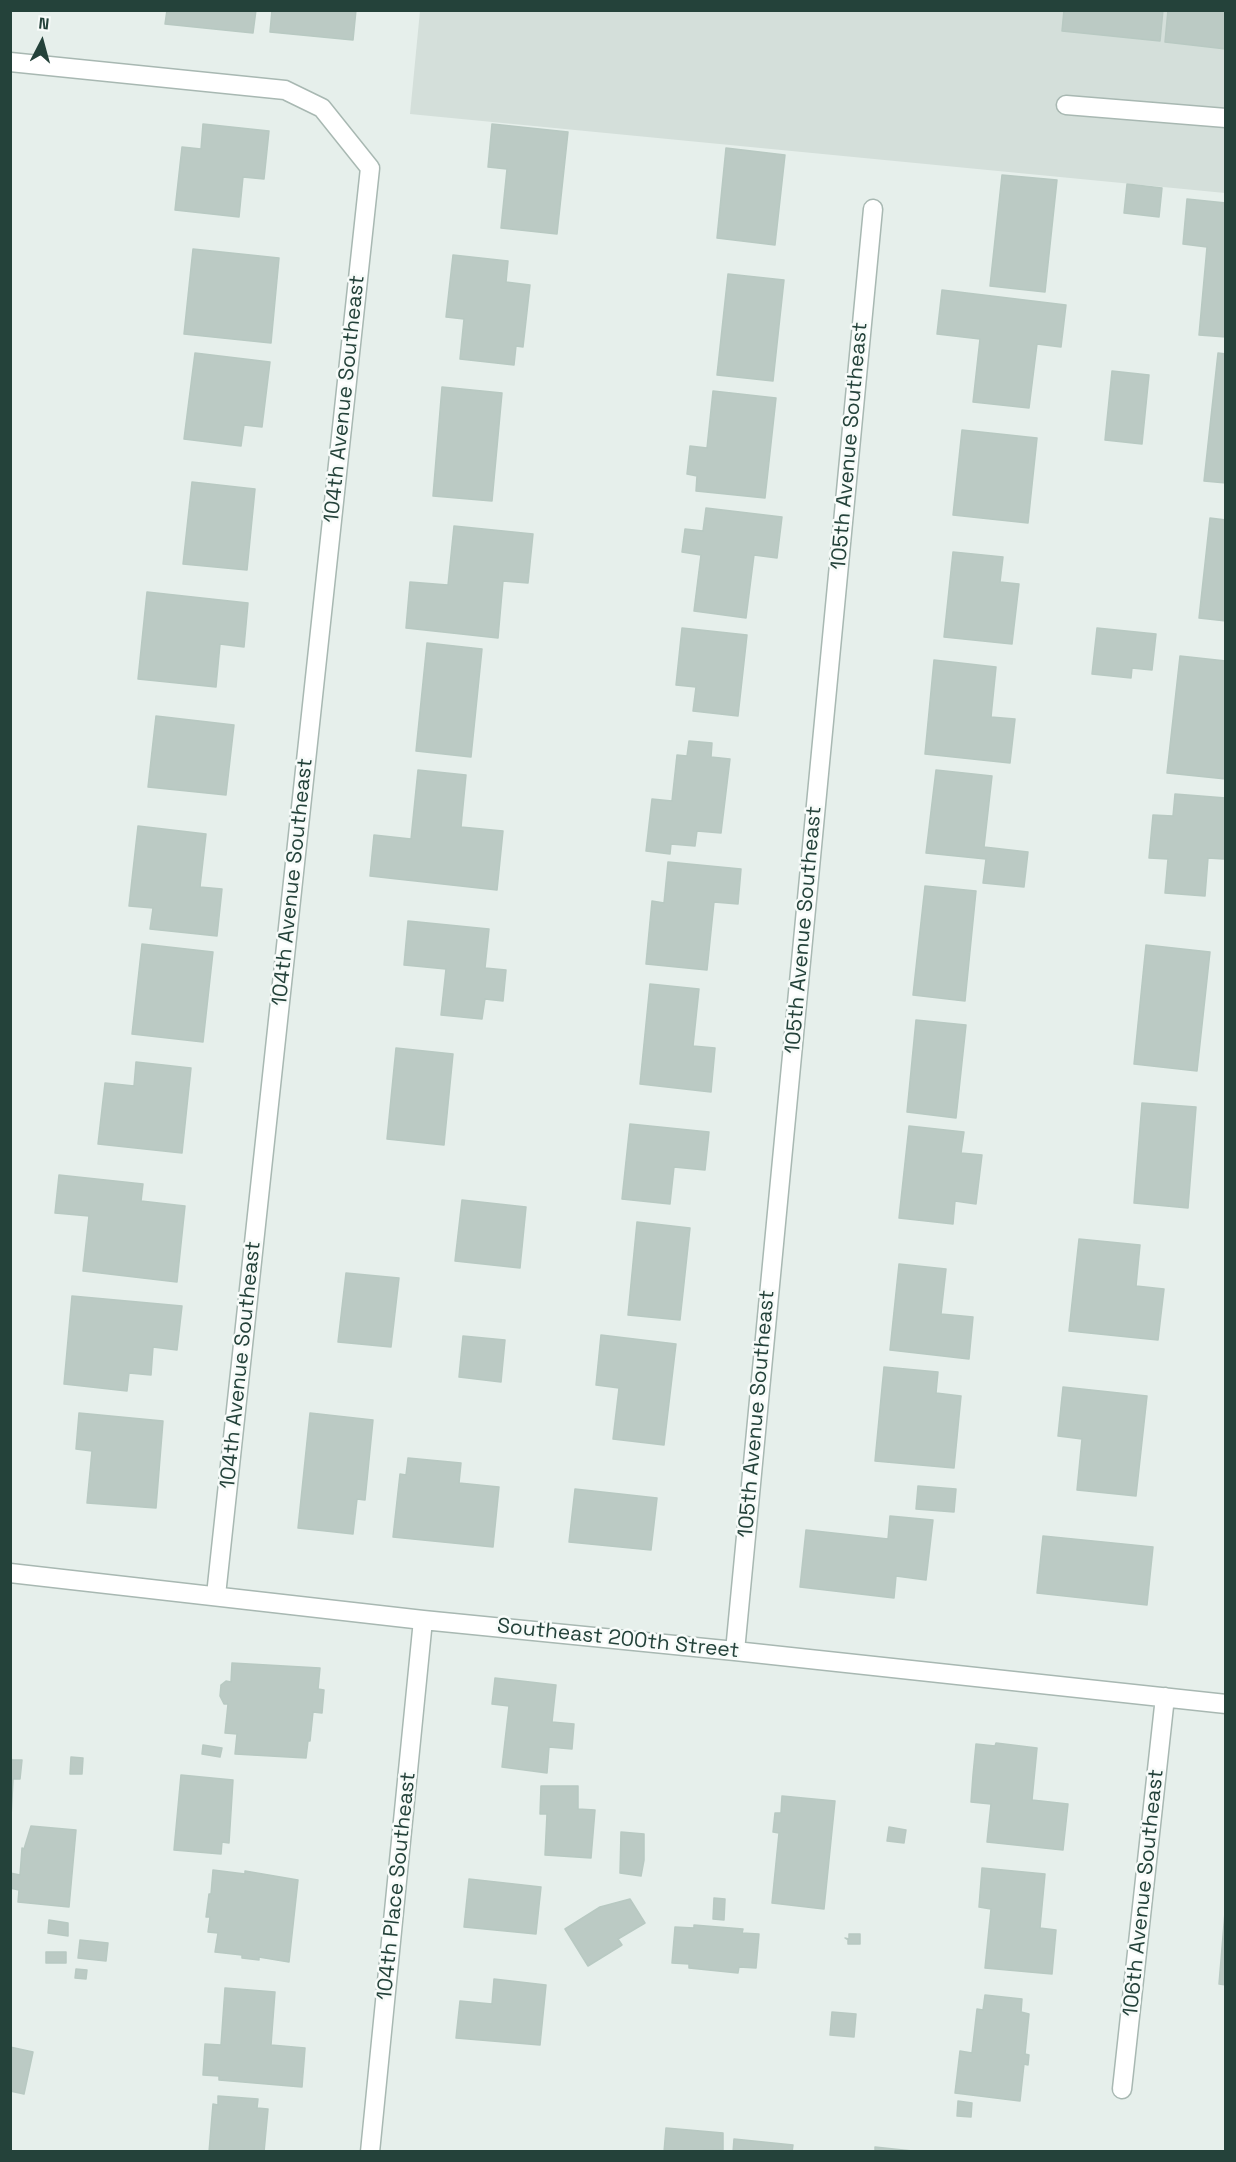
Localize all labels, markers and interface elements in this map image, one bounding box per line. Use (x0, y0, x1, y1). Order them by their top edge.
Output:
north arrow (12, 12, 72, 72)
text: N (37, 13, 50, 35)
street label: 104th Avenue Southeast (319, 274, 371, 524)
street label: 105th Avenue Southeast (827, 321, 873, 571)
street label: 104th Avenue Southeast (267, 757, 319, 1007)
street label: 105th Avenue Southeast (781, 805, 827, 1055)
street label: 104th Avenue Southeast (215, 1240, 267, 1490)
street label: 105th Avenue Southeast (734, 1289, 780, 1539)
street label: Southeast 200th Street (496, 1614, 740, 1664)
street label: 106th Avenue Southeast (1118, 1768, 1170, 2018)
street label: 104th Place Southeast (372, 1771, 422, 2001)

